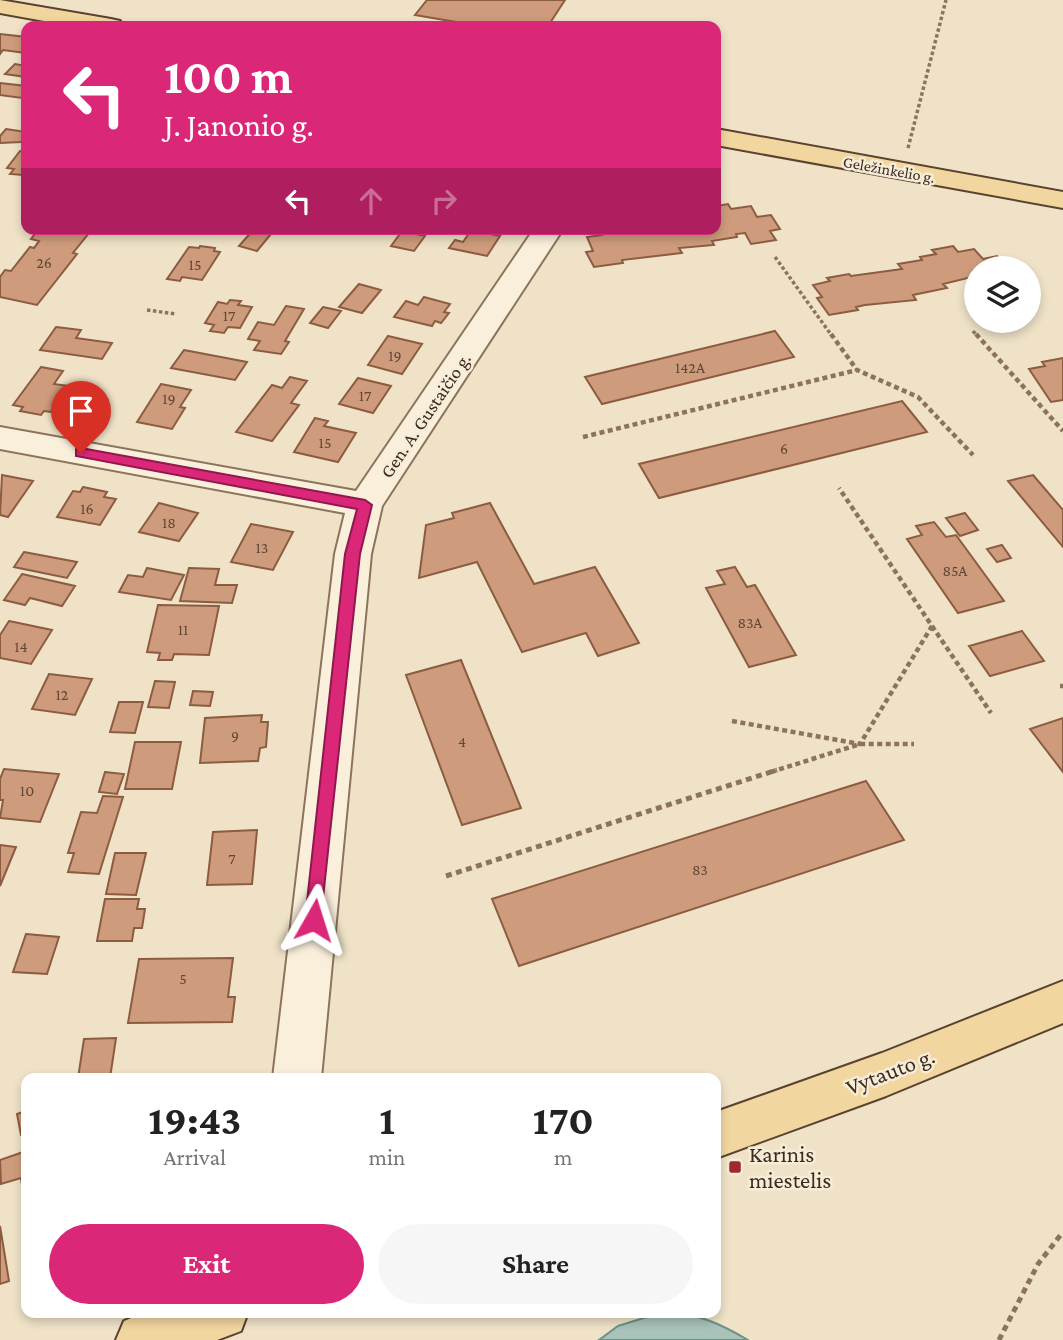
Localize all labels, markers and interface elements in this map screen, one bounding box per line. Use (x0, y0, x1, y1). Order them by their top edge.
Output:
icon: left (49, 49, 140, 140)
text: 100 m (164, 49, 293, 104)
text: J. Janonio g. (164, 107, 314, 143)
street label: Geležinkelio g. (841, 153, 936, 187)
icon: left (279, 182, 317, 220)
icon: ahead (352, 182, 390, 220)
icon: right (425, 182, 463, 220)
house number: 26 (36, 254, 52, 271)
house number: 15 (189, 256, 201, 273)
map controls (964, 256, 1041, 333)
button: layers (964, 256, 1041, 333)
house number: 17 (223, 307, 236, 324)
house number: 19 (388, 347, 402, 364)
street label: Gen. A. Gustaičio g. (376, 349, 475, 482)
house number: 142A (675, 359, 706, 376)
pin (51, 381, 111, 453)
house number: 17 (359, 387, 372, 404)
house number: 19 (162, 390, 176, 407)
icon: arrive (62, 392, 100, 430)
house number: 15 (319, 434, 331, 451)
house number: 6 (780, 440, 788, 457)
house number: 16 (80, 500, 94, 517)
house number: 18 (162, 514, 176, 531)
house number: 13 (256, 539, 268, 556)
house number: 85A (943, 562, 968, 579)
house number: 83A (738, 614, 763, 631)
house number: 11 (178, 621, 188, 638)
house number: 14 (14, 638, 28, 655)
house number: 12 (56, 686, 69, 703)
house number: 9 (231, 727, 239, 744)
house number: 4 (458, 733, 466, 750)
house number: 10 (20, 782, 34, 799)
house number: 7 (228, 850, 236, 867)
house number: 83 (692, 861, 708, 878)
position arrow (277, 883, 351, 957)
house number: 5 (179, 970, 187, 987)
street label: Vytauto g. (842, 1042, 938, 1100)
text: 19:43 (148, 1096, 241, 1143)
text: 1 (379, 1096, 395, 1143)
text: 170 (533, 1096, 594, 1143)
place label: Karinis miestelis (749, 1141, 831, 1193)
text: Arrival (164, 1144, 226, 1170)
text: min (369, 1144, 405, 1170)
text: m (554, 1144, 572, 1170)
marker: Karinis miestelis (727, 1159, 743, 1175)
button: Exit (49, 1224, 364, 1304)
button: Share (378, 1224, 693, 1304)

